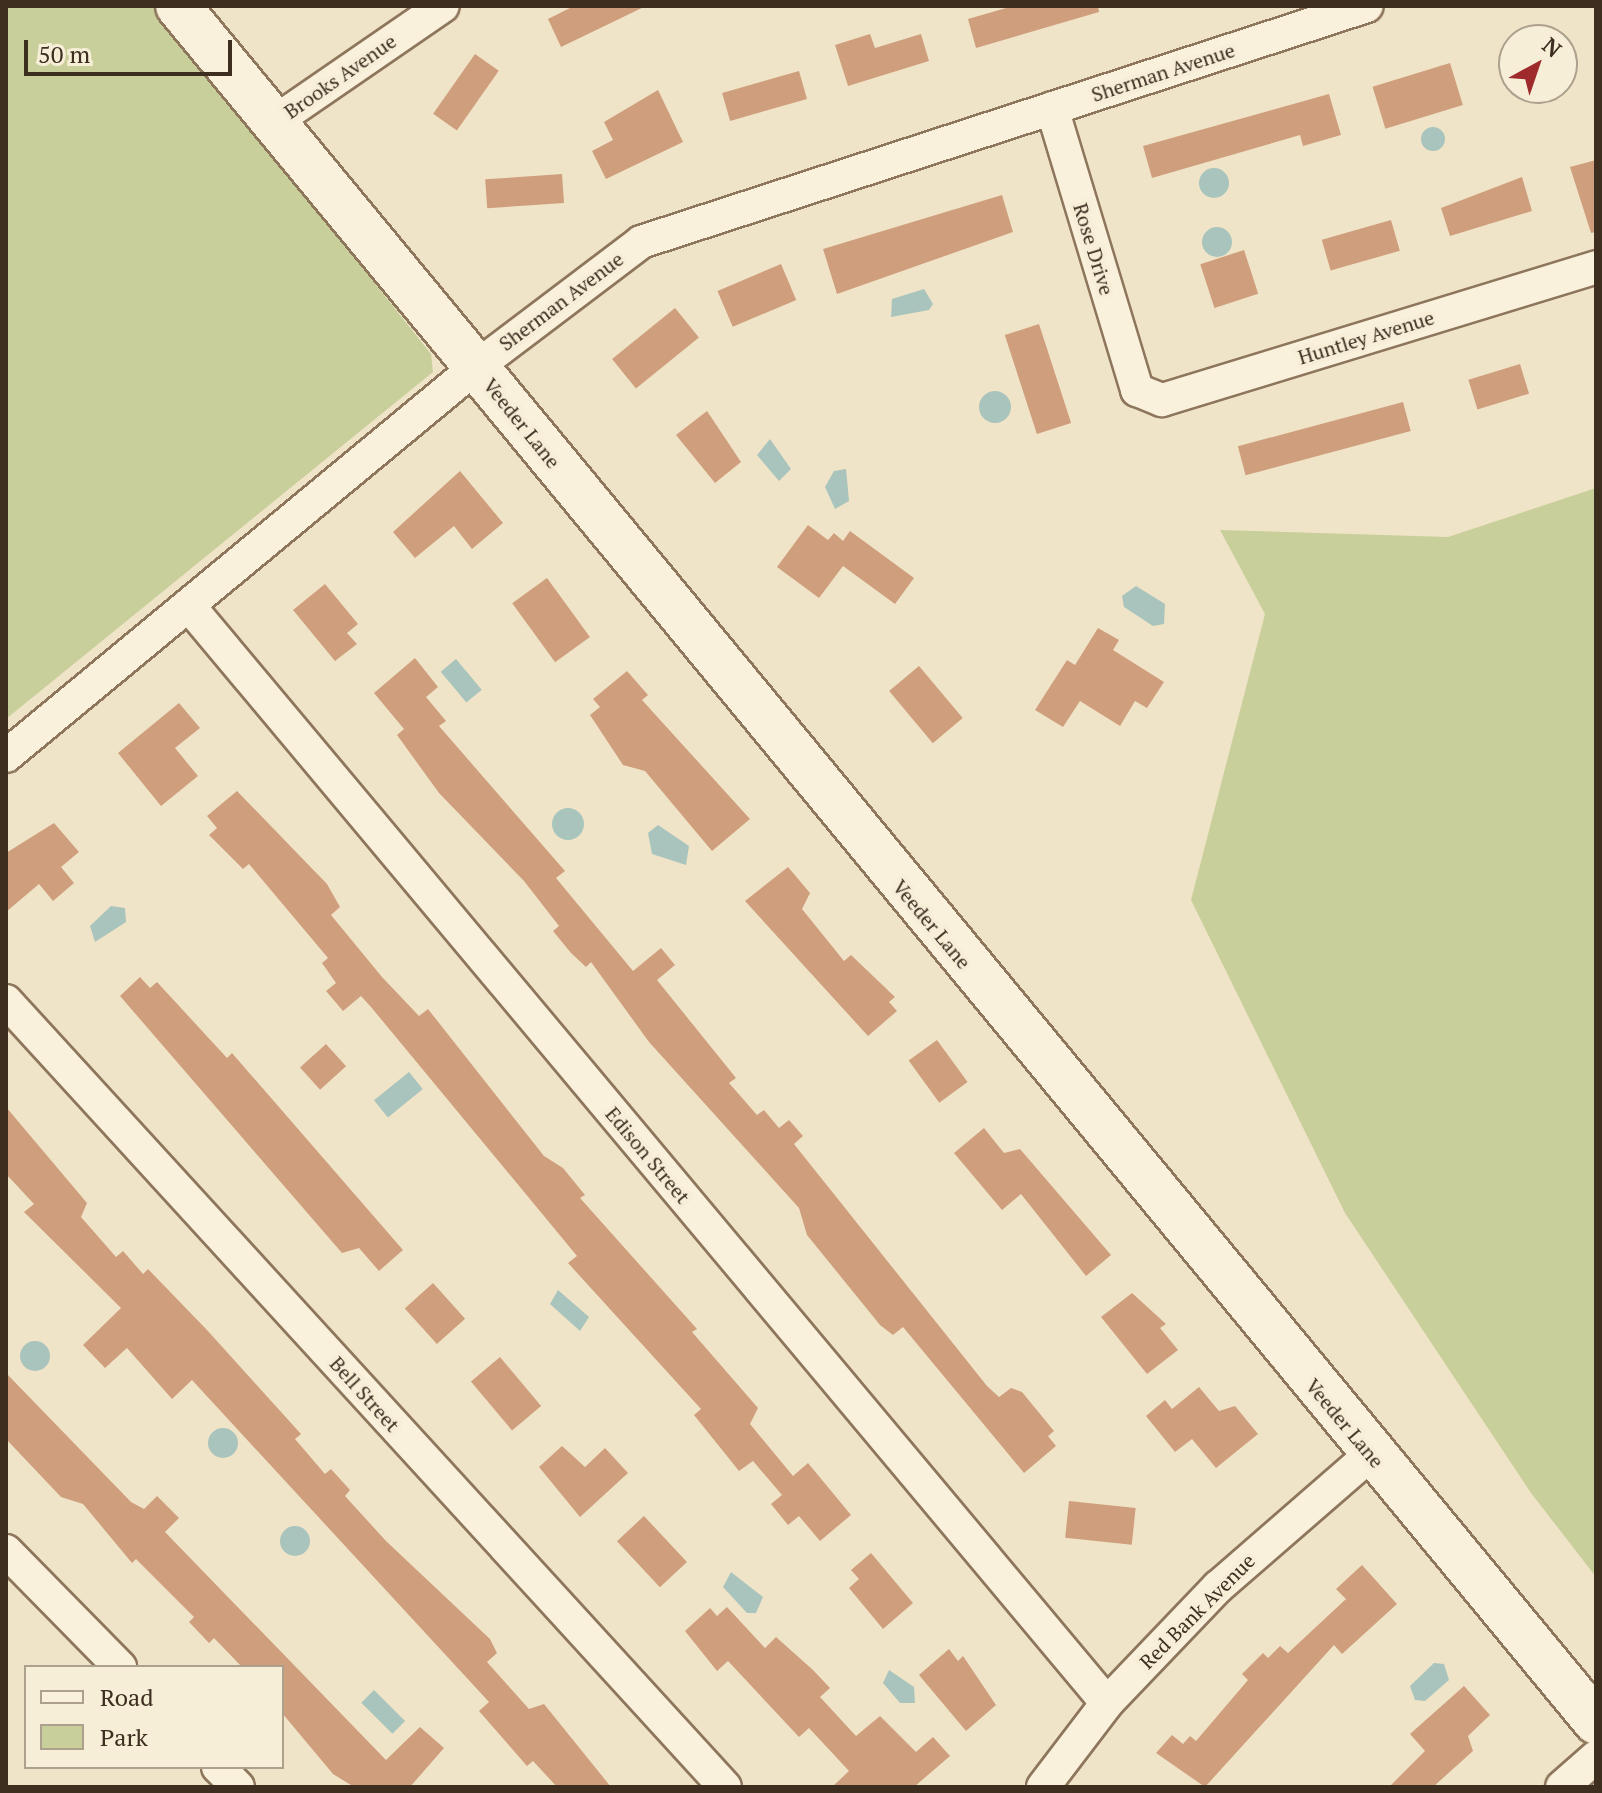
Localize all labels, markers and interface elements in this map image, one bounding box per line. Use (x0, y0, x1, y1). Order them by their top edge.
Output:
scale bar (28, 24, 236, 74)
north arrow (1498, 24, 1578, 104)
street label: Brooks Avenue (279, 28, 401, 124)
text: N (1537, 30, 1568, 63)
street label: Sherman Avenue (1088, 37, 1238, 107)
text: 50 m (38, 38, 90, 70)
street label: Rose Drive (1069, 200, 1119, 298)
street label: Sherman Avenue (494, 246, 628, 356)
street label: Huntley Avenue (1295, 305, 1437, 369)
street label: Veeder Lane (478, 373, 566, 473)
street label: Veeder Lane (888, 875, 976, 973)
street label: Edison Street (601, 1102, 695, 1208)
street label: Bell Street (325, 1352, 405, 1436)
street label: Veeder Lane (1301, 1374, 1389, 1472)
street label: Red Bank Avenue (1134, 1548, 1260, 1674)
legend (24, 1665, 284, 1769)
text: Road (100, 1681, 154, 1713)
text: Park (100, 1721, 148, 1753)

